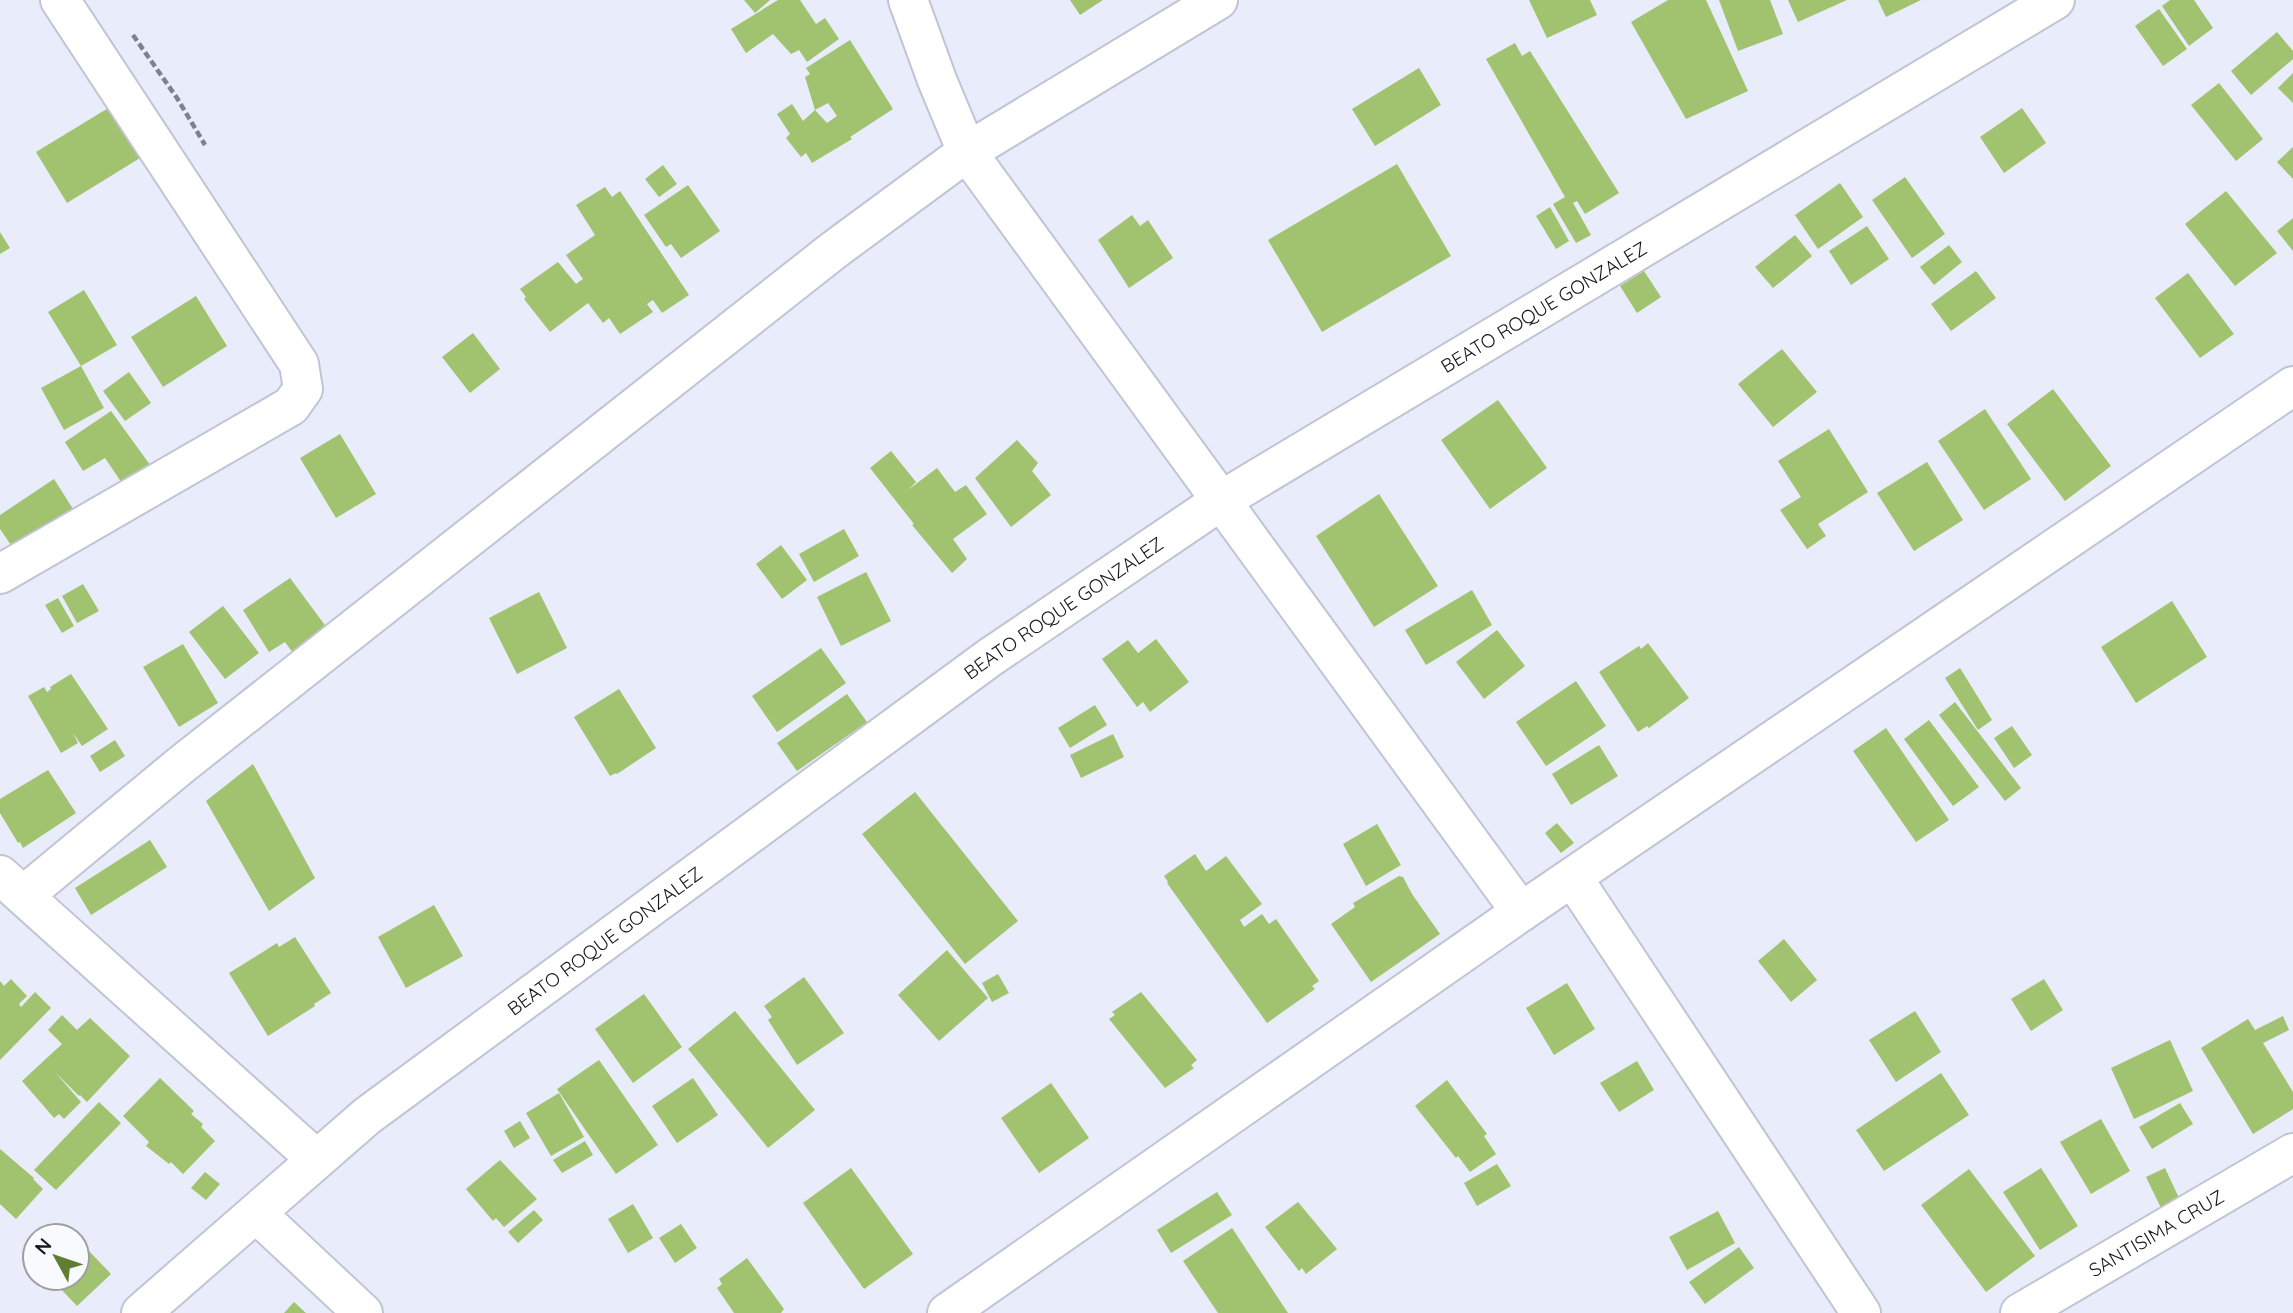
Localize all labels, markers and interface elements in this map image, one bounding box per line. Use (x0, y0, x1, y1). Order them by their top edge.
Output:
street label: BEATO ROQUE GONZALEZ (1436, 236, 1651, 378)
street label: BEATO ROQUE GONZALEZ (959, 531, 1168, 684)
street label: BEATO ROQUE GONZALEZ (503, 861, 707, 1021)
street label: SANTISIMA CRUZ (2084, 1184, 2228, 1282)
north arrow (21, 1222, 91, 1292)
text: N (29, 1233, 57, 1259)

